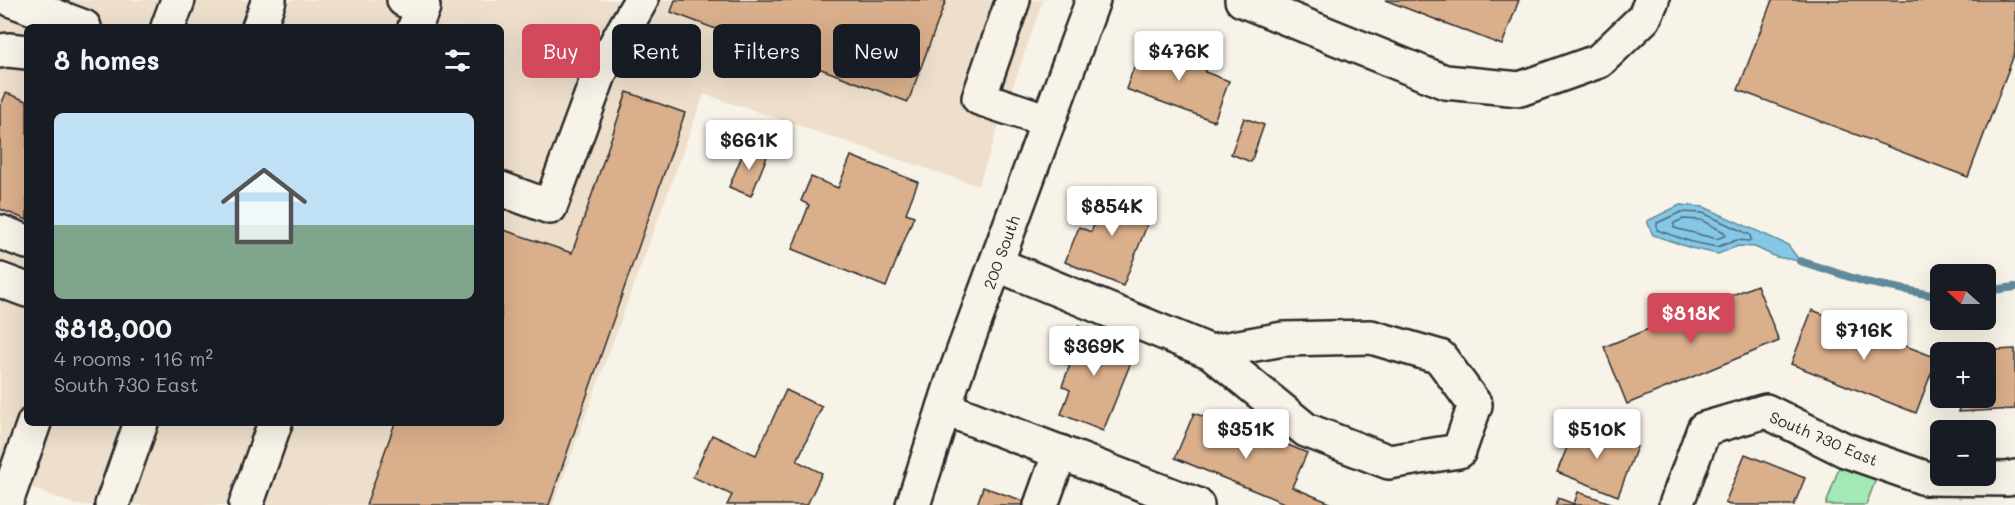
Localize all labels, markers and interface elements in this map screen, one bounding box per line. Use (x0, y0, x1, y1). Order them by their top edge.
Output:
chip: Buy (522, 24, 600, 78)
chip: Rent (612, 24, 701, 78)
chip: Filters (713, 24, 821, 78)
chip: New (833, 24, 920, 78)
pin: $476K (1137, 31, 1221, 82)
text: $476K (1148, 37, 1210, 63)
text: 8 homes (54, 43, 160, 77)
icon: filters (441, 44, 474, 77)
pin: $661K (707, 120, 791, 171)
text: $661K (720, 126, 778, 152)
icon: home (210, 152, 318, 260)
pin: $854K (1070, 186, 1154, 237)
text: $854K (1081, 192, 1143, 218)
street label: 200 South (978, 212, 1024, 292)
north arrow (1930, 264, 1996, 330)
map controls (1930, 264, 1996, 486)
pin: $818K (1649, 293, 1733, 344)
text: $818K (1661, 299, 1721, 325)
pin: $716K (1822, 310, 1906, 361)
text: $818,000 (54, 311, 172, 345)
text: $716K (1835, 316, 1893, 342)
pin: $369K (1052, 326, 1136, 377)
text: $369K (1063, 332, 1125, 358)
button: + (1930, 342, 1996, 408)
text: 4 rooms · 116 m² (54, 345, 213, 371)
text: South 730 East (54, 371, 199, 397)
street label: South 730 East (1767, 406, 1881, 470)
pin: $351K (1204, 409, 1288, 460)
pin: $510K (1555, 409, 1639, 460)
text: $351K (1217, 415, 1275, 441)
text: $510K (1568, 415, 1626, 441)
button: − (1930, 420, 1996, 486)

